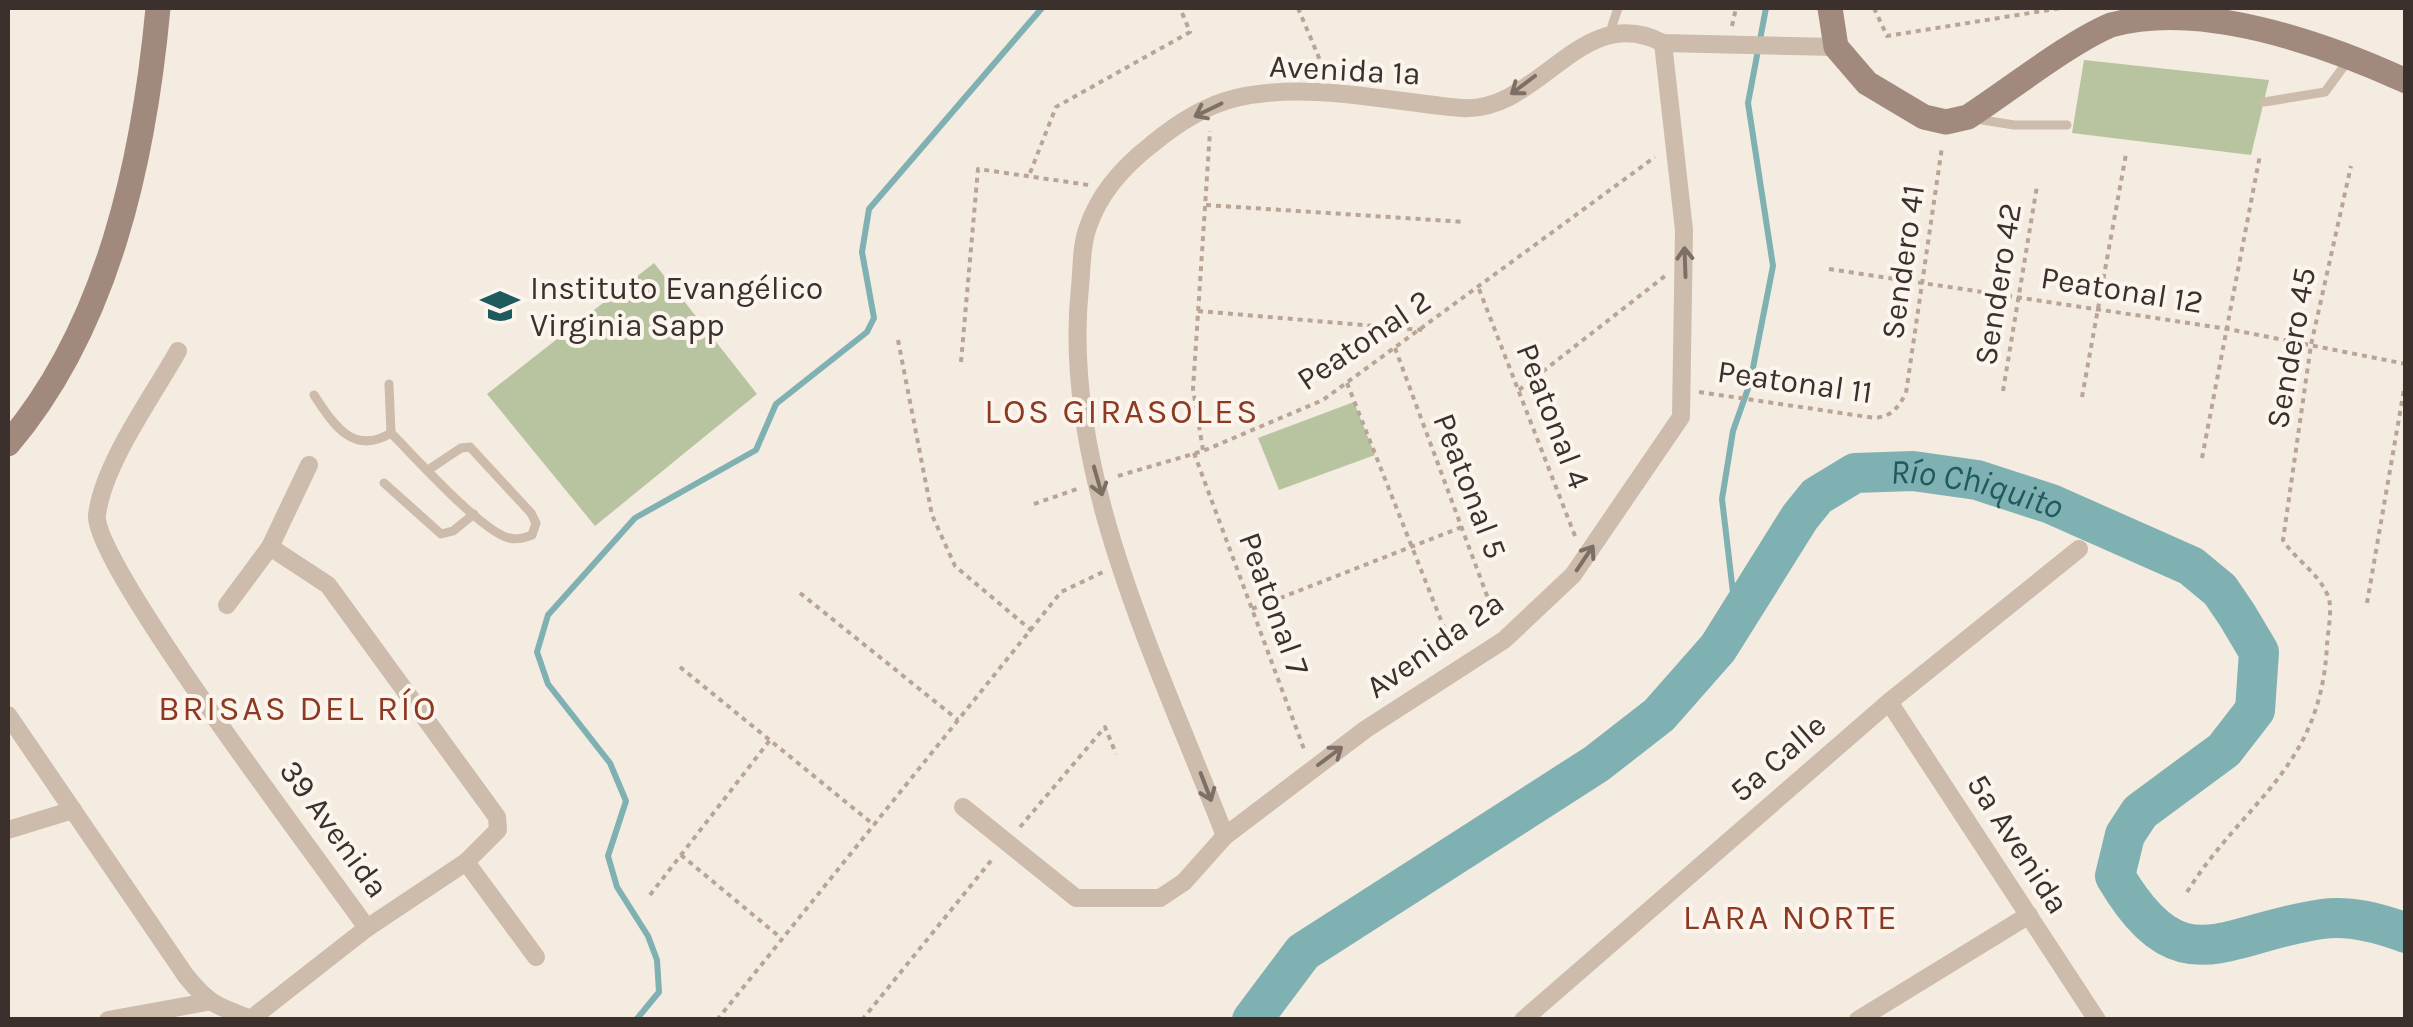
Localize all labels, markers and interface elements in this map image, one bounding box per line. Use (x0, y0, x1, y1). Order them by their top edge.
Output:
street label: Avenida 1a (1268, 48, 1422, 92)
one-way arrow (1510, 74, 1537, 95)
one-way arrow (1194, 101, 1224, 120)
street label: Sendero 41 (1874, 182, 1932, 342)
street label: Sendero 42 (1967, 200, 2029, 368)
one-way arrow (1675, 247, 1694, 279)
street label: Peatonal 12 (2038, 259, 2206, 321)
street label: Sendero 45 (2259, 264, 2323, 432)
place label: Instituto Evangélico Virginia Sapp (530, 270, 823, 344)
street label: Peatonal 2 (1290, 282, 1438, 398)
school or university icon: Instituto Evangélico Virginia Sapp (479, 285, 521, 327)
street label: Peatonal 4 (1508, 338, 1598, 494)
street label: Peatonal 11 (1715, 353, 1875, 411)
district label: LOS GIRASOLES (984, 391, 1260, 432)
street label: Peatonal 5 (1425, 408, 1515, 564)
water label: Río Chiquito (1889, 450, 2070, 528)
one-way arrow (1089, 465, 1108, 496)
street label: Peatonal 7 (1231, 527, 1317, 681)
one-way arrow (1574, 544, 1595, 572)
street label: Avenida 2a (1359, 584, 1511, 706)
district label: BRISAS DEL RÍO (158, 688, 438, 729)
street label: 5a Calle (1723, 706, 1833, 810)
one-way arrow (1316, 746, 1343, 767)
street label: 39 Avenida (272, 753, 396, 905)
street label: 5a Avenida (1959, 767, 2077, 921)
one-way arrow (1198, 771, 1216, 802)
district label: LARA NORTE (1683, 897, 1899, 938)

